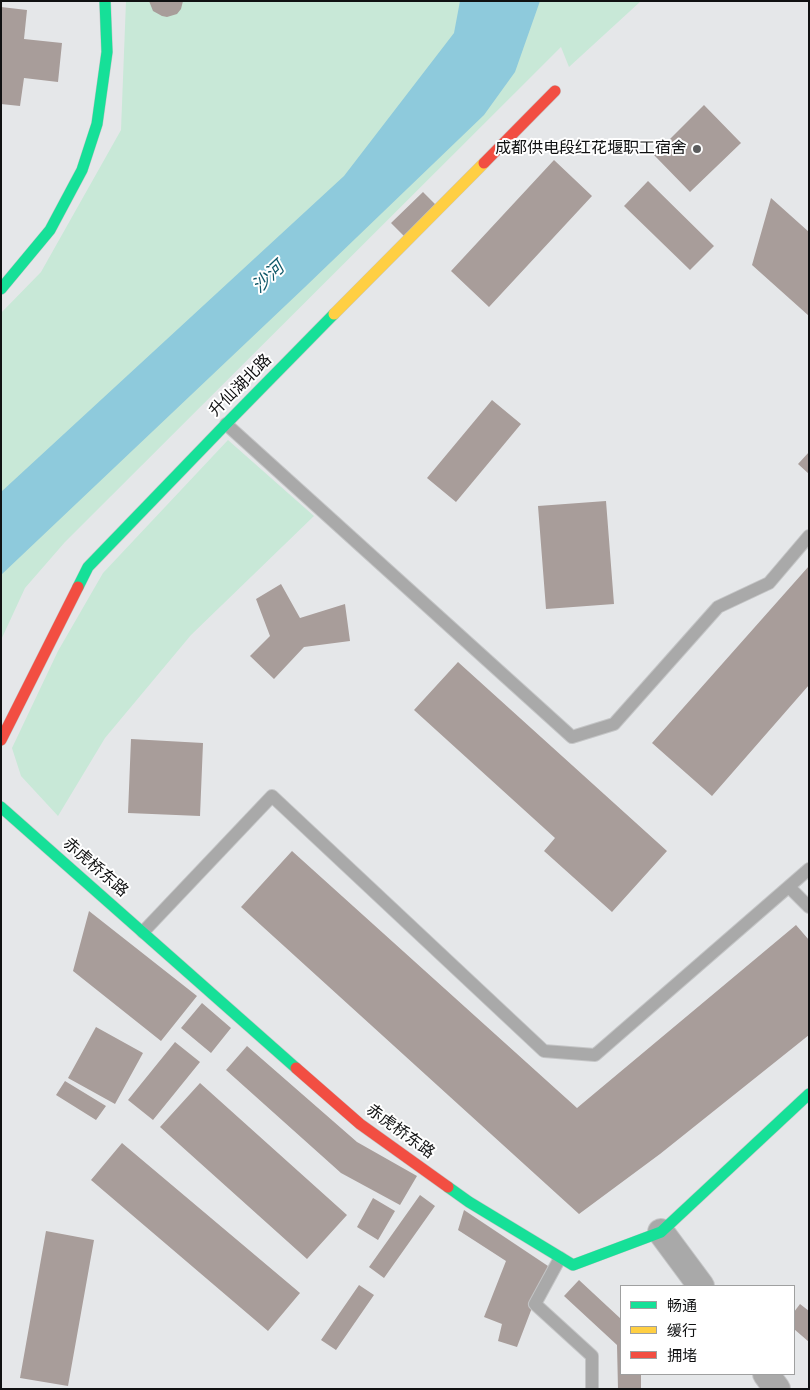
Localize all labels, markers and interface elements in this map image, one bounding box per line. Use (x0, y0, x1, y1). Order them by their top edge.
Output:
place label: 成都供电段红花堰职工宿舍 (495, 139, 687, 159)
marker: 成都供电段红花堰职工宿舍 (691, 143, 703, 155)
water label: 沙河 (248, 258, 290, 298)
street label: 升仙湖北路 (206, 351, 276, 421)
street label: 赤虎桥东路 (59, 835, 131, 901)
street label: 赤虎桥东路 (362, 1101, 438, 1163)
legend (620, 1285, 795, 1375)
text: 畅通 (667, 1297, 697, 1315)
text: 缓行 (667, 1322, 697, 1340)
text: 拥堵 (667, 1347, 697, 1365)

